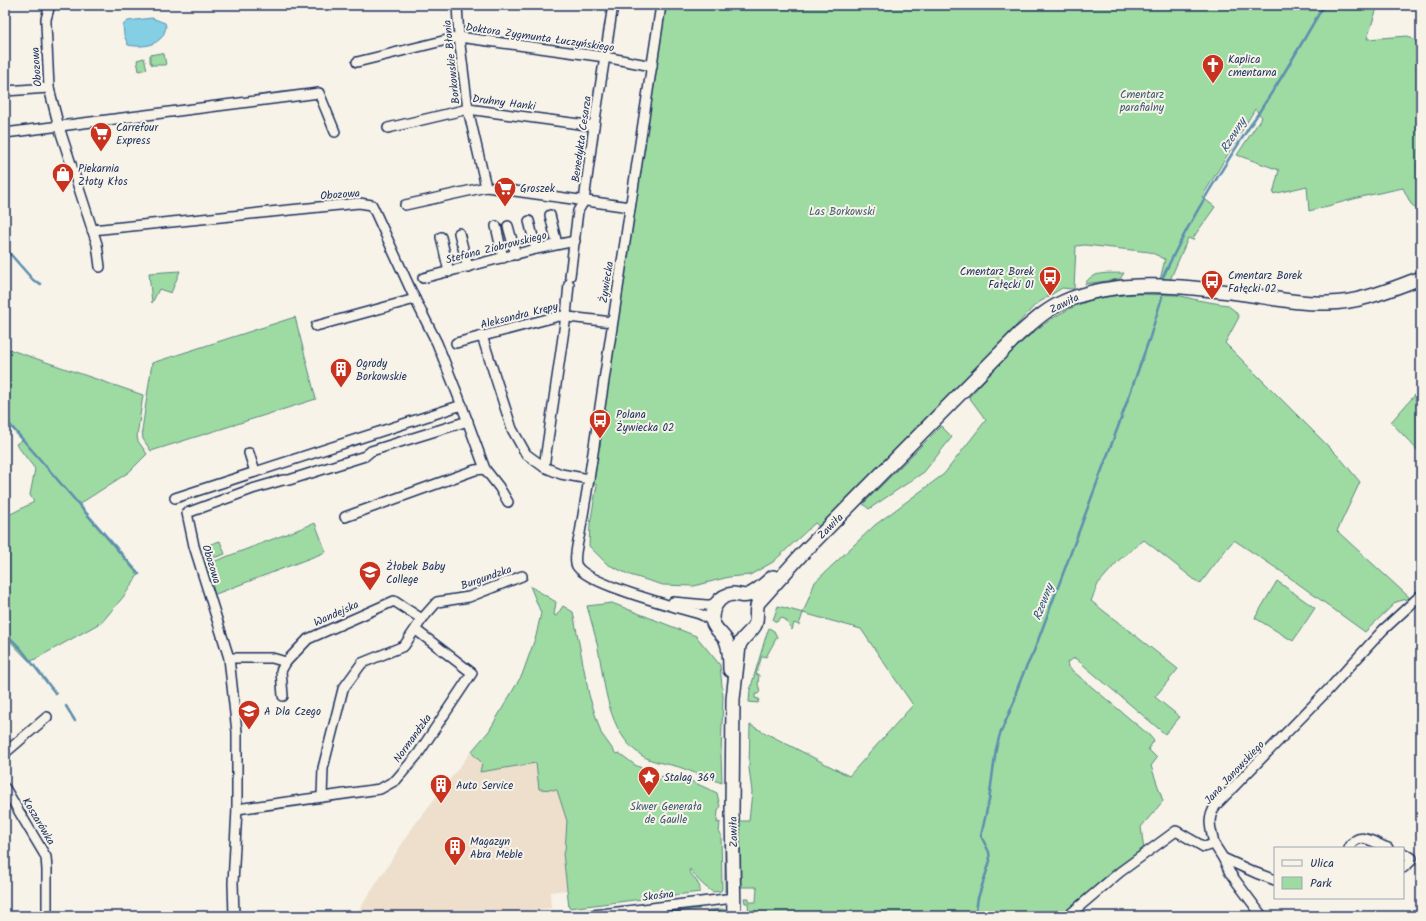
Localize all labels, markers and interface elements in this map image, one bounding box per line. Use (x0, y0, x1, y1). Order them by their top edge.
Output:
street label: Borkowskie Błonia (439, 19, 465, 105)
street label: Doktora Zygmunta Łuczyńskiego (464, 19, 615, 57)
street label: Obozowa (27, 46, 47, 87)
place label: Kaplica cmentarna (1228, 51, 1277, 82)
church icon: Kaplica cmentarna (1200, 52, 1226, 85)
park label: Cmentarz parafialny (1119, 86, 1165, 117)
street label: Druhny Hanki (471, 90, 537, 116)
street label: Benedykta Cesarza (567, 95, 597, 184)
water label: Rzewny (1215, 112, 1253, 156)
place label: Carrefour Express (116, 119, 159, 150)
supermarket icon: Carrefour Express (88, 120, 114, 153)
place label: Piekarnia Złoty Kłos (78, 160, 128, 191)
shop icon: Piekarnia Złoty Kłos (50, 161, 76, 194)
supermarket icon: Groszek (492, 175, 518, 208)
place label: Groszek (520, 180, 556, 198)
street label: Obozowa (320, 185, 361, 205)
park label: Las Borkowski (809, 203, 875, 221)
street label: Stefana Ziobrowskiego (444, 227, 549, 269)
street label: Żywiecka (595, 260, 619, 304)
place label: Cmentarz Borek Fałęcki 01 (960, 263, 1035, 294)
bus stop icon: Cmentarz Borek Fałęcki 01 (1037, 264, 1063, 297)
place label: Cmentarz Borek Fałęcki 02 (1228, 267, 1303, 298)
bus stop icon: Cmentarz Borek Fałęcki 02 (1199, 268, 1225, 301)
street label: Zawiła (1046, 289, 1082, 319)
street label: Aleksandra Krępy (479, 297, 561, 334)
place label: Ogrody Borkowskie (356, 355, 407, 386)
building icon: Ogrody Borkowskie (328, 356, 354, 389)
place label: Polana Żywiecka 02 (616, 406, 674, 437)
bus stop icon: Polana Żywiecka 02 (587, 407, 613, 440)
street label: Zawiła (813, 509, 848, 544)
street label: Obozowa (197, 543, 225, 586)
place label: Żłobek Baby College (386, 558, 446, 589)
school or university icon: Żłobek Baby College (357, 559, 383, 592)
street label: Burgundzka (458, 561, 514, 595)
water label: Rzewny (1028, 579, 1060, 623)
street label: Wandejska (311, 596, 362, 632)
school or university icon: A Dla Czego (236, 698, 262, 731)
place label: A Dla Czego (264, 703, 321, 721)
street label: Normandzka (389, 710, 437, 767)
street label: Jana Janowskiego (1200, 737, 1269, 809)
place icon: Stalag 369 (636, 764, 662, 797)
place label: Stalag 369 (664, 769, 715, 787)
building icon: Auto Service (428, 772, 454, 805)
place label: Auto Service (456, 777, 513, 795)
street label: Koszarówka (17, 794, 59, 849)
park label: Skwer Generała de Gaulle (630, 798, 702, 829)
street label: Zawiła (725, 816, 743, 848)
place label: Magazyn Abra Meble (470, 833, 523, 864)
building icon: Magazyn Abra Meble (442, 834, 468, 867)
legend (1274, 847, 1404, 899)
text: Ulica (1310, 854, 1334, 873)
text: Park (1310, 874, 1332, 893)
street label: Skośna (641, 885, 675, 907)

